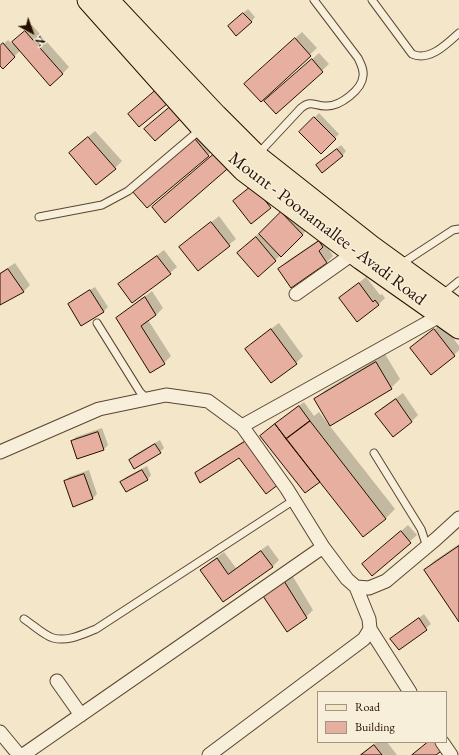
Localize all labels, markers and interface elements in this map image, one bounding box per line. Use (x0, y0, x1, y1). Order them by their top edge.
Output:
north arrow (12, 12, 52, 52)
text: N (32, 33, 48, 49)
street label: Mount - Poonamallee - Avadi Road (224, 148, 430, 310)
legend (317, 691, 447, 743)
text: Road (355, 699, 380, 715)
text: Building (355, 719, 395, 735)

